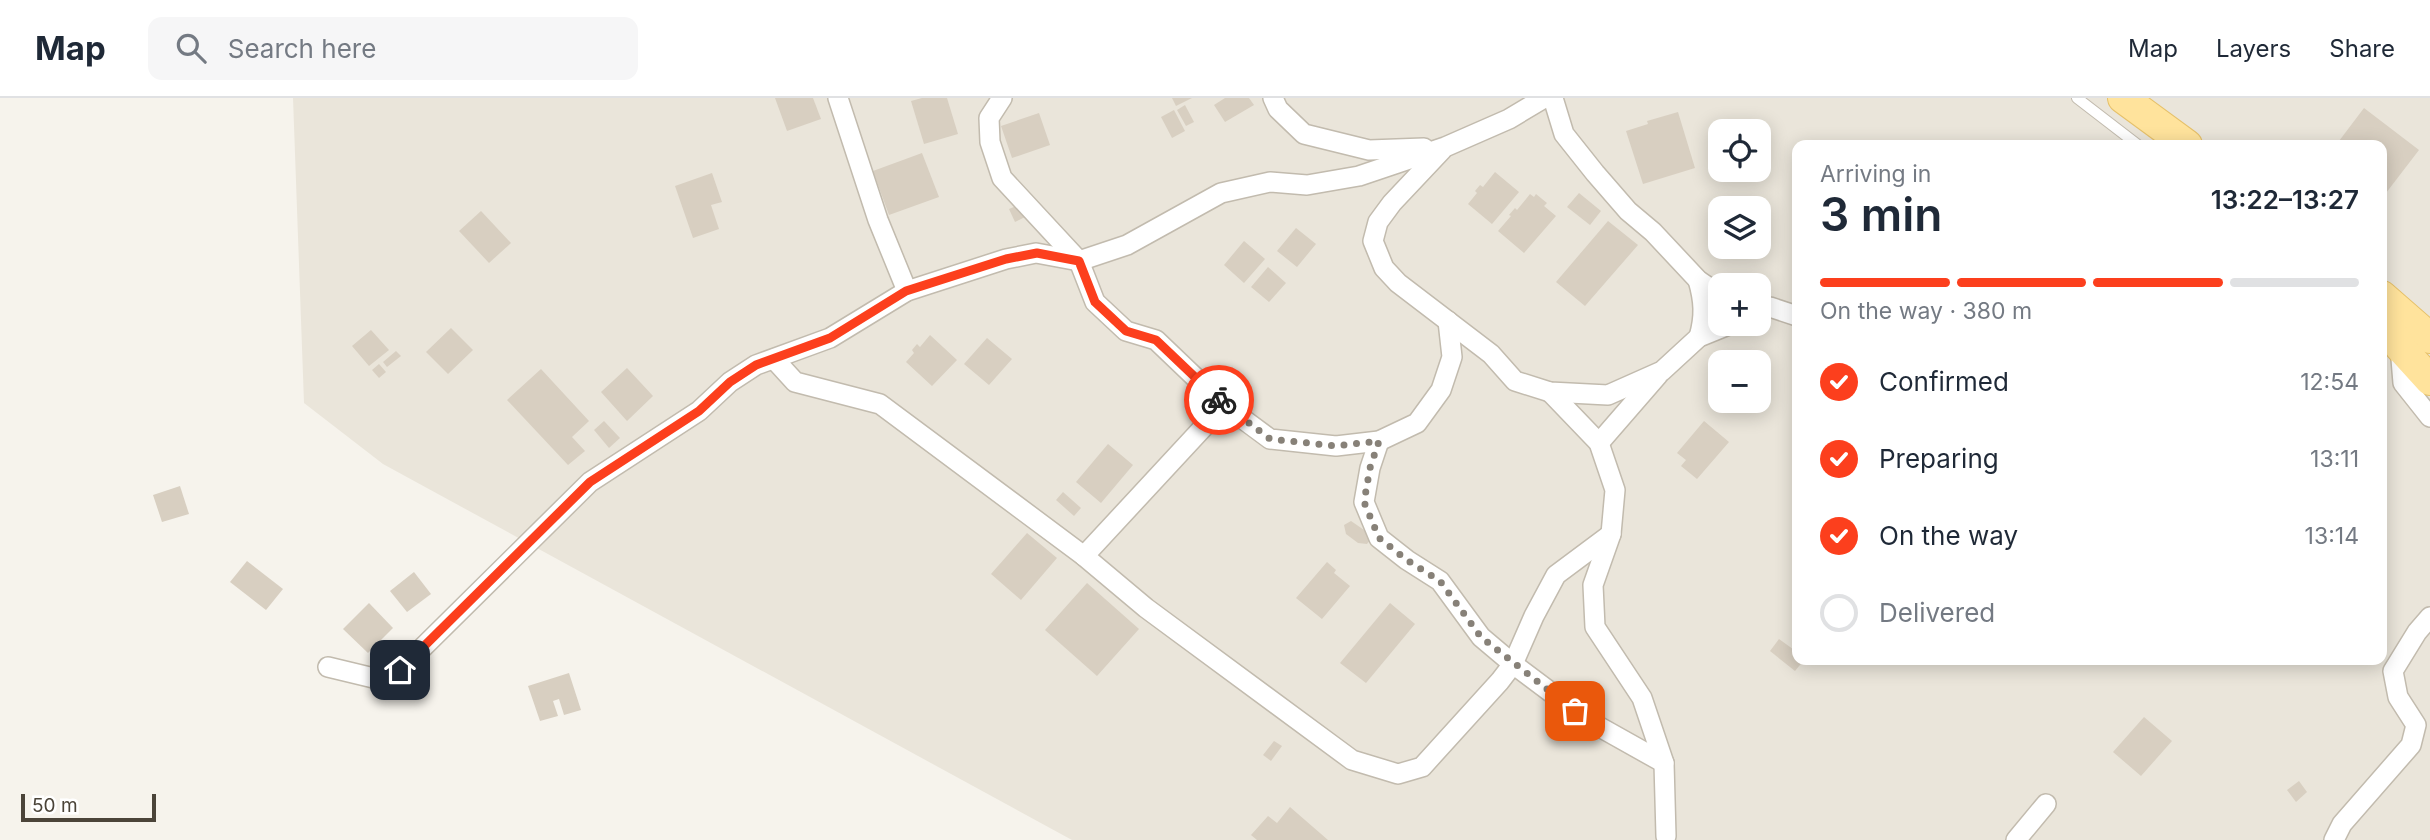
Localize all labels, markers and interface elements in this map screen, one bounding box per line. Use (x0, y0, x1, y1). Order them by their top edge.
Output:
search box (148, 17, 638, 80)
text: Map (35, 28, 106, 68)
icon: search (172, 29, 210, 67)
text: Search here (228, 33, 376, 64)
text: Map (2128, 34, 2178, 63)
text: Layers (2216, 34, 2291, 63)
text: Share (2329, 34, 2395, 63)
map controls (1708, 119, 1771, 413)
button: locate (1708, 119, 1771, 182)
text: Arriving in (1820, 160, 1931, 188)
text: 13:22–13:27 (2211, 184, 2359, 215)
text: 3 min (1820, 186, 1942, 242)
button: layers (1708, 196, 1771, 259)
button: + (1708, 273, 1771, 336)
text: On the way · 380 m (1820, 297, 2032, 325)
button: − (1708, 350, 1771, 413)
icon: check (1820, 363, 1858, 401)
courier (1184, 365, 1254, 435)
text: Confirmed (1879, 366, 2009, 397)
text: 12:54 (2300, 368, 2359, 396)
icon: bike (1200, 381, 1238, 419)
icon: check (1820, 440, 1858, 478)
text: Preparing (1879, 443, 1999, 474)
text: 13:11 (2310, 445, 2359, 473)
icon: check (1820, 517, 1858, 555)
text: On the way (1879, 520, 2018, 551)
text: 13:14 (2305, 522, 2359, 550)
text: Delivered (1879, 597, 1995, 628)
pin (370, 640, 430, 700)
icon: home (381, 651, 419, 689)
pin (1545, 681, 1605, 741)
icon: bag (1556, 692, 1594, 730)
scale bar (21, 791, 156, 823)
text: 50 m (32, 794, 78, 817)

